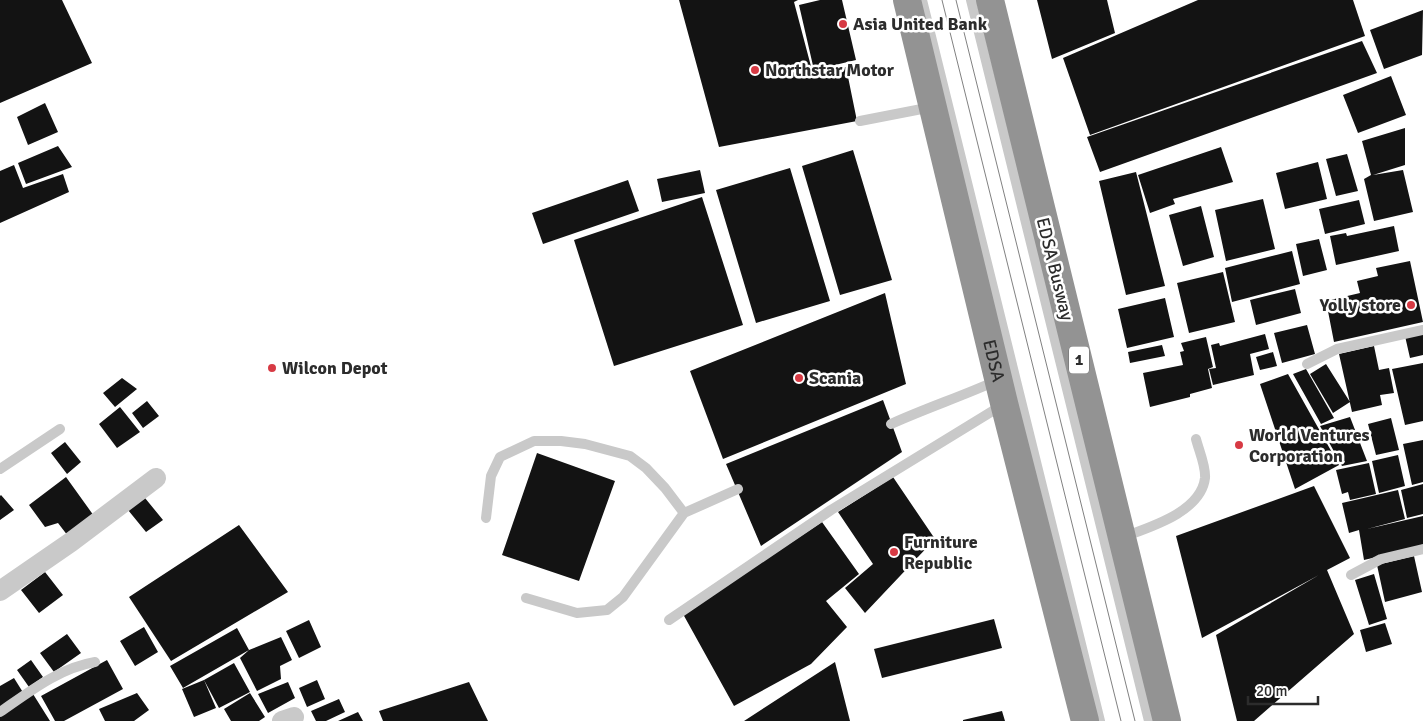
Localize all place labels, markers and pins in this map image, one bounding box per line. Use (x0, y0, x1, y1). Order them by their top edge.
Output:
place label: Asia United Bank (853, 13, 988, 35)
marker: Asia United Bank (837, 18, 849, 30)
place label: Northstar Motor (765, 59, 895, 81)
marker: Northstar Motor (749, 64, 761, 76)
place label: Yolly store (1318, 294, 1401, 316)
marker: Yolly store (1405, 299, 1417, 311)
place label: Wilcon Depot (282, 357, 388, 379)
marker: Wilcon Depot (266, 362, 278, 374)
place label: Scania (809, 367, 861, 389)
marker: Scania (793, 372, 805, 384)
place label: World Ventures Corporation (1249, 424, 1370, 467)
marker: World Ventures Corporation (1233, 439, 1245, 451)
place label: Furniture Republic (904, 531, 978, 574)
marker: Furniture Republic (888, 546, 900, 558)

